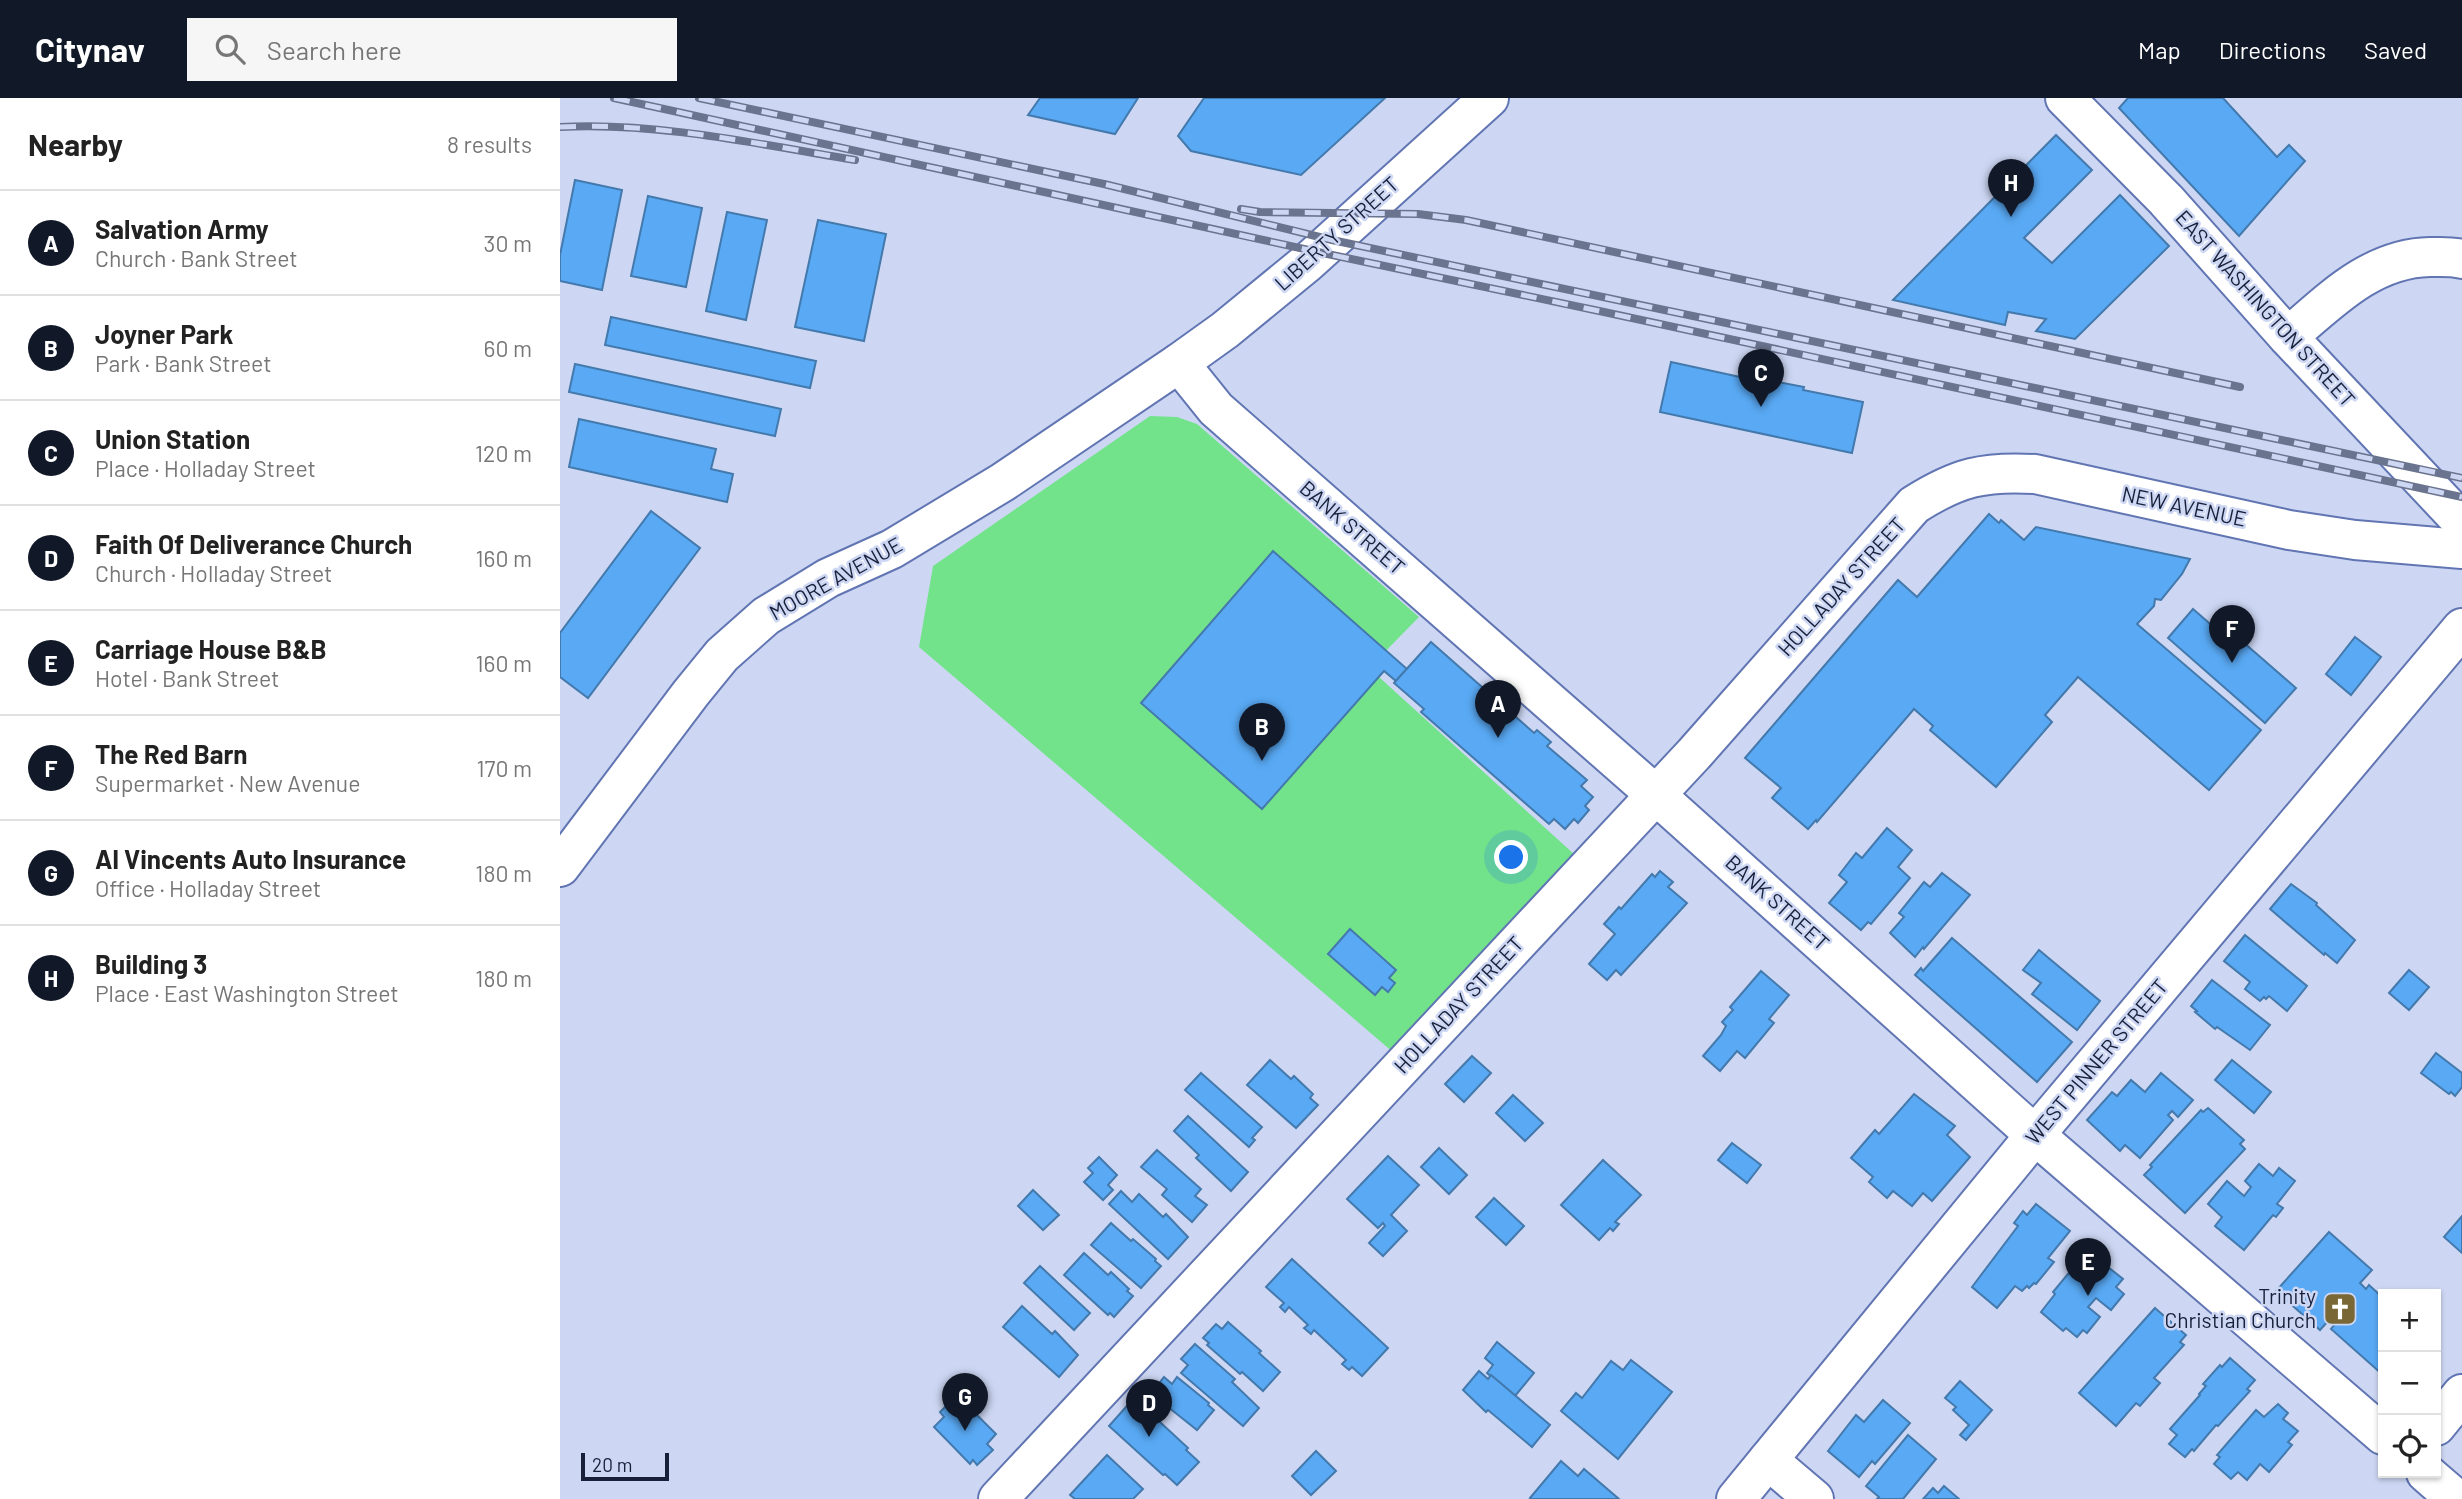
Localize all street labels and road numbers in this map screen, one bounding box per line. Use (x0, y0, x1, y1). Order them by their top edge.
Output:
street label: LIBERTY STREET (1269, 171, 1403, 295)
street label: EAST WASHINGTON STREET (2171, 205, 2361, 411)
street label: BANK STREET (1295, 475, 1411, 579)
street label: NEW AVENUE (2120, 480, 2249, 531)
street label: HOLLADAY STREET (1772, 511, 1910, 661)
street label: MOORE AVENUE (765, 531, 906, 624)
street label: BANK STREET (1721, 849, 1835, 955)
street label: HOLLADAY STREET (1388, 930, 1528, 1078)
street label: WEST PINNER STREET (2019, 973, 2172, 1149)

